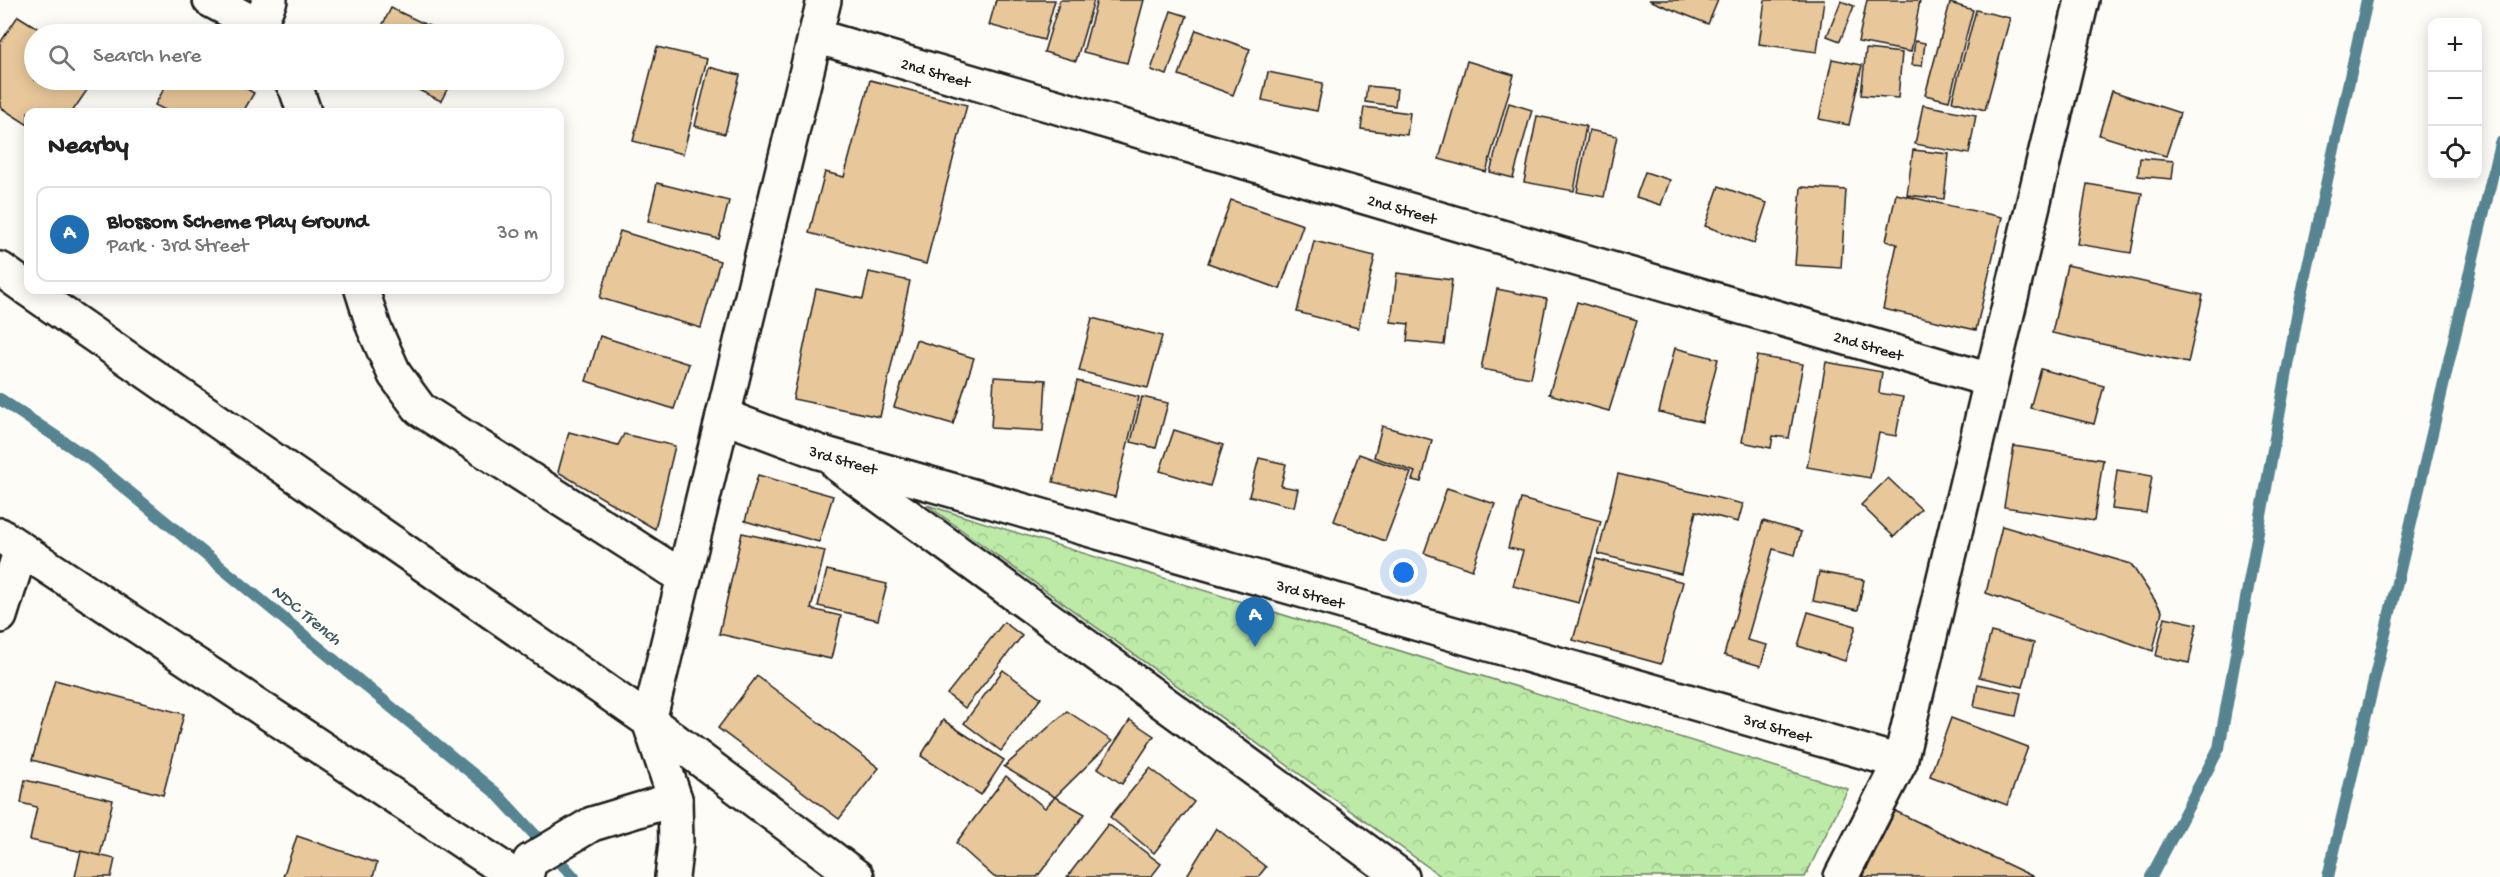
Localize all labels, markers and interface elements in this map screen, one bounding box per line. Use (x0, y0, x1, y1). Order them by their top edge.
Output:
map controls (2428, 18, 2482, 180)
button: + (2428, 18, 2482, 72)
search box (24, 24, 564, 90)
icon: search (45, 41, 78, 74)
text: Search here (93, 44, 201, 70)
street label: 2nd Street (898, 56, 973, 94)
button: − (2428, 72, 2482, 126)
button: locate (2428, 126, 2482, 180)
text: Nearby (48, 132, 129, 163)
street label: 2nd Street (1364, 192, 1440, 231)
text: Blossom Scheme Play Ground (107, 210, 368, 236)
text: A (64, 223, 75, 246)
text: 30 m (497, 223, 538, 246)
text: Park · 3rd Street (107, 236, 248, 259)
street label: 2nd Street (1831, 329, 1906, 367)
street label: 3rd Street (805, 443, 880, 482)
your location (1389, 558, 1418, 587)
street label: 3rd Street (1273, 577, 1347, 616)
water label: NDC Trench (266, 581, 345, 651)
pin: A (1236, 598, 1274, 647)
street label: 3rd Street (1740, 711, 1814, 749)

